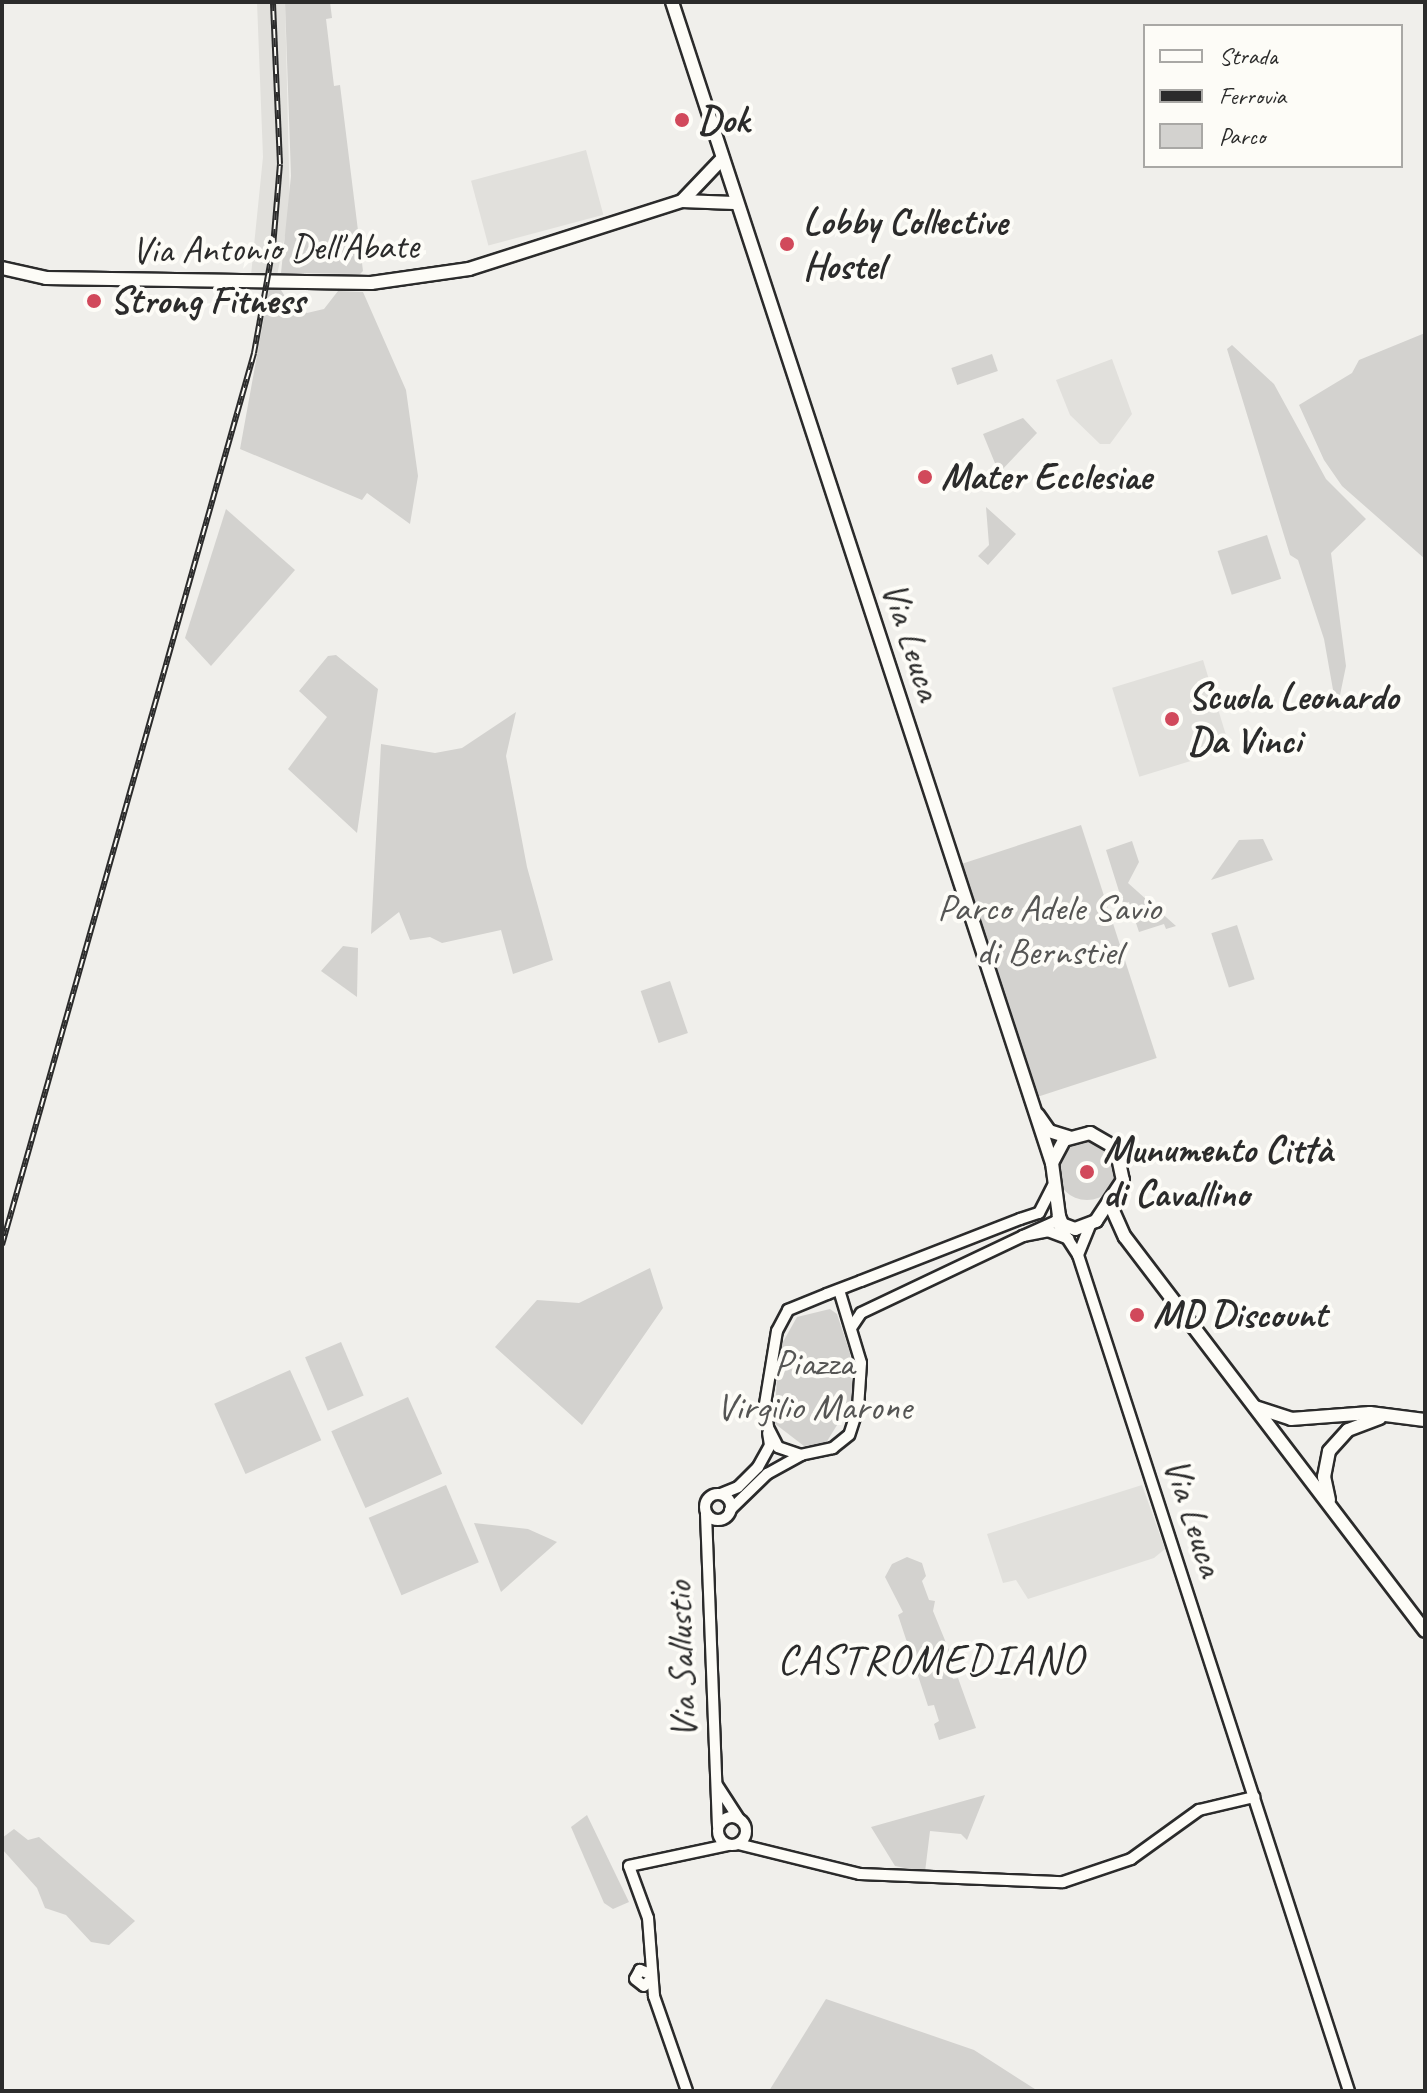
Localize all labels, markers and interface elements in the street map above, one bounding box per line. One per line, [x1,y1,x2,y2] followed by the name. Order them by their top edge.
[1143,24,1403,168] legend
[1219,41,1277,71] text: Strada
[1219,81,1286,111] text: Ferrovia
[698,97,749,143] place label: Dok
[673,111,691,129] marker: Dok
[1219,121,1265,151] text: Parco
[803,199,1007,288] place label: Lobby Collective Hostel
[131,223,419,273] street label: Via Antonio Dell'Abate
[778,235,796,253] marker: Lobby Collective Hostel
[110,278,305,324] place label: Strong Fitness
[85,292,103,310] marker: Strong Fitness
[941,454,1150,500] place label: Mater Ecclesiae
[916,468,934,486] marker: Mater Ecclesiae
[871,576,953,706] street label: Via Leuca
[1188,674,1398,764] place label: Scuola Leonardo Da Vinci
[1163,710,1181,728] marker: Scuola Leonardo Da Vinci
[937,885,1161,974] park label: Parco Adele Savio di Bernstiel
[1103,1127,1332,1216] place label: Munumento Città di Cavallino
[1078,1163,1096,1181] marker: Munumento Città di Cavallino
[1153,1292,1327,1338] place label: MD Discount
[1128,1306,1146,1324] marker: MD Discount
[716,1340,912,1430] park label: Piazza Virgilio Marone
[1153,1452,1235,1582] street label: Via Leuca
[655,1580,707,1740] street label: Via Sallustio
[778,1635,1084,1685] district label: CASTROMEDIANO

